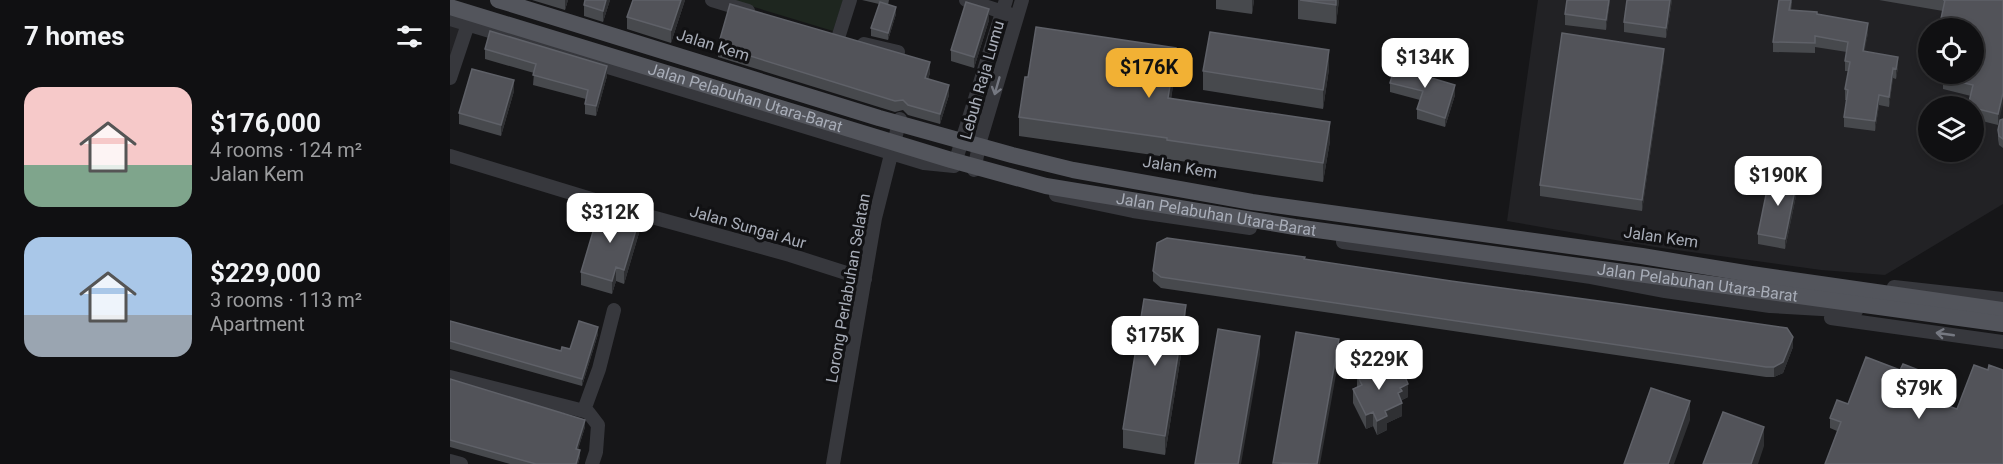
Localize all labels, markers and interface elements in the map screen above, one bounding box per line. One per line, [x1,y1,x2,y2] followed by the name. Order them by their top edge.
[956,18,1008,142] street label: Lebuh Raja Lumu
[1918,18,1984,162] map controls
[1918,18,1984,84] button: locate
[393,20,426,53] icon: filters
[24,21,125,51] text: 7 homes
[674,25,752,65] street label: Jalan Kem
[1383,38,1467,89] pin: $134K
[1396,45,1454,69] text: $134K
[1107,48,1191,99] pin: $176K
[1120,55,1178,79] text: $176K
[646,59,845,136] street label: Jalan Pelabuhan Utara-Barat
[991,76,1002,95] one-way arrow
[1918,96,1984,162] button: layers
[210,108,321,138] text: $176,000
[72,111,144,183] icon: home
[210,138,362,162] text: 4 rooms · 124 m²
[1141,152,1219,182] street label: Jalan Kem
[1736,156,1820,207] pin: $190K
[210,162,304,186] text: Jalan Kem
[1749,163,1807,187] text: $190K
[1115,188,1318,239] street label: Jalan Pelabuhan Utara-Barat
[822,192,874,384] street label: Lorong Perlabuhan Selatan
[568,193,652,244] pin: $312K
[581,200,639,224] text: $312K
[688,201,809,253] street label: Jalan Sungai Aur
[1622,222,1700,252] street label: Jalan Kem
[210,258,321,288] text: $229,000
[1596,259,1799,305] street label: Jalan Pelabuhan Utara-Barat
[72,261,144,333] icon: home
[210,288,362,312] text: 3 rooms · 113 m²
[210,312,305,336] text: Apartment
[1113,316,1197,367] pin: $175K
[1126,323,1184,347] text: $175K
[1936,328,1955,339] one-way arrow
[1337,340,1421,391] pin: $229K
[1350,347,1408,371] text: $229K
[1883,369,1955,420] pin: $79K
[1895,376,1943,400] text: $79K

